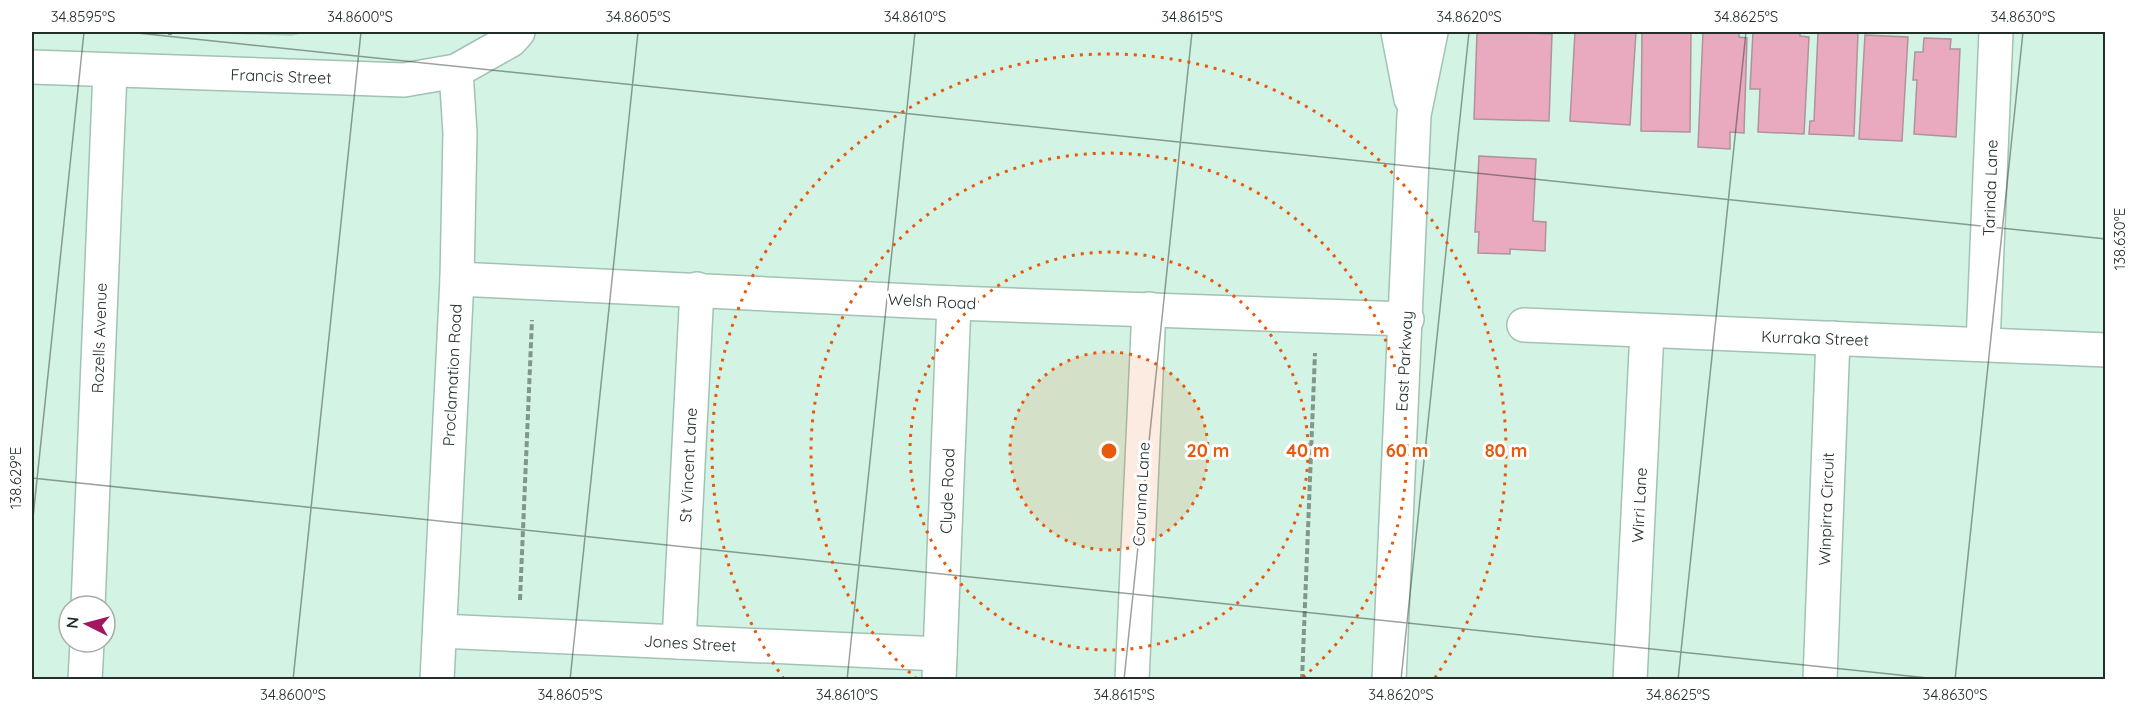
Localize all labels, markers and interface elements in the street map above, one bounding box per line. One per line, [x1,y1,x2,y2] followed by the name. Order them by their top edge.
[51,7,115,26] text: 34.8595°S
[327,7,393,26] text: 34.8600°S
[605,7,671,26] text: 34.8605°S
[884,7,946,26] text: 34.8610°S
[1161,7,1223,26] text: 34.8615°S
[1436,7,1502,26] text: 34.8620°S
[1714,7,1778,26] text: 34.8625°S
[1991,7,2055,26] text: 34.8630°S
[230,64,332,88] street label: Francis Street
[1978,139,2002,237] street label: Tarinda Lane
[2110,208,2129,270] text: 138.630°E
[87,282,111,394] street label: Rozells Avenue
[887,289,977,313] street label: Welsh Road
[438,303,466,447] street label: Proclamation Road
[1391,310,1417,412] street label: East Parkway
[1761,326,1869,350] street label: Kurraka Street
[675,407,701,523] street label: St Vincent Lane
[1187,439,1229,462] text: 20 m
[1286,439,1330,462] text: 40 m
[1386,439,1428,462] text: 60 m
[1485,439,1527,462] text: 80 m
[1099,441,1119,461] centre of rings
[1128,441,1154,547] street label: Corunna Lane
[6,447,25,509] text: 138.629°E
[936,448,958,534] street label: Clyde Road
[1814,452,1838,566] street label: Winpirra Circuit
[1627,467,1651,543] street label: Wirri Lane
[57,594,117,654] north arrow
[62,616,83,629] text: N
[643,631,737,655] street label: Jones Street
[260,685,326,704] text: 34.8600°S
[537,685,603,704] text: 34.8605°S
[816,685,878,704] text: 34.8610°S
[1093,685,1155,704] text: 34.8615°S
[1368,685,1434,704] text: 34.8620°S
[1646,685,1710,704] text: 34.8625°S
[1923,685,1987,704] text: 34.8630°S

